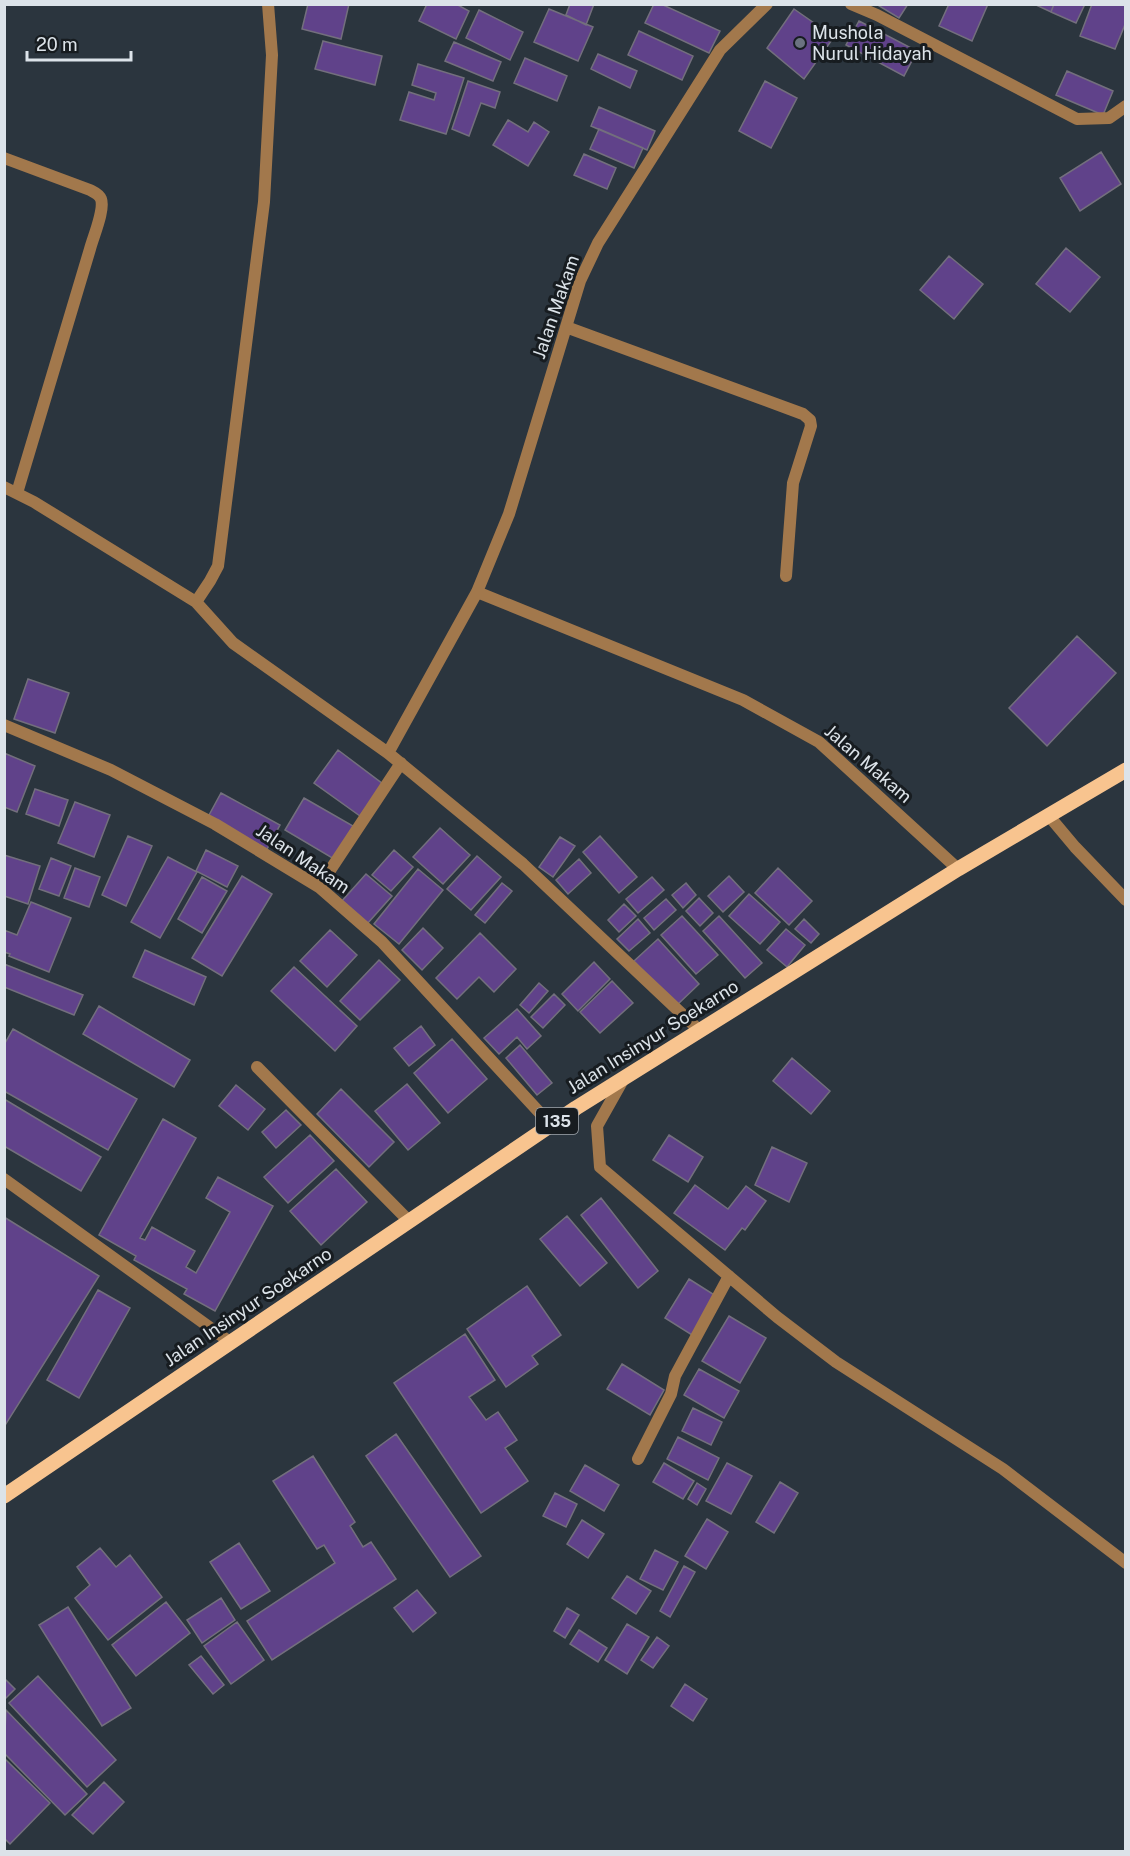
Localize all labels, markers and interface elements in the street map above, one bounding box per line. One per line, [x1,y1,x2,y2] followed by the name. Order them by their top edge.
[812,22,932,64] place label: Mushola Nurul Hidayah
[27,24,130,62] scale bar
[36,34,78,55] text: 20 m
[793,36,807,50] marker: Mushola Nurul Hidayah
[528,252,583,361] street label: Jalan Makam
[821,720,916,807] street label: Jalan Makam
[253,820,354,898] street label: Jalan Makam
[563,975,742,1098] street label: Jalan Insinyur Soekarno
[536,1108,578,1134] road number: 135
[160,1243,336,1371] street label: Jalan Insinyur Soekarno

